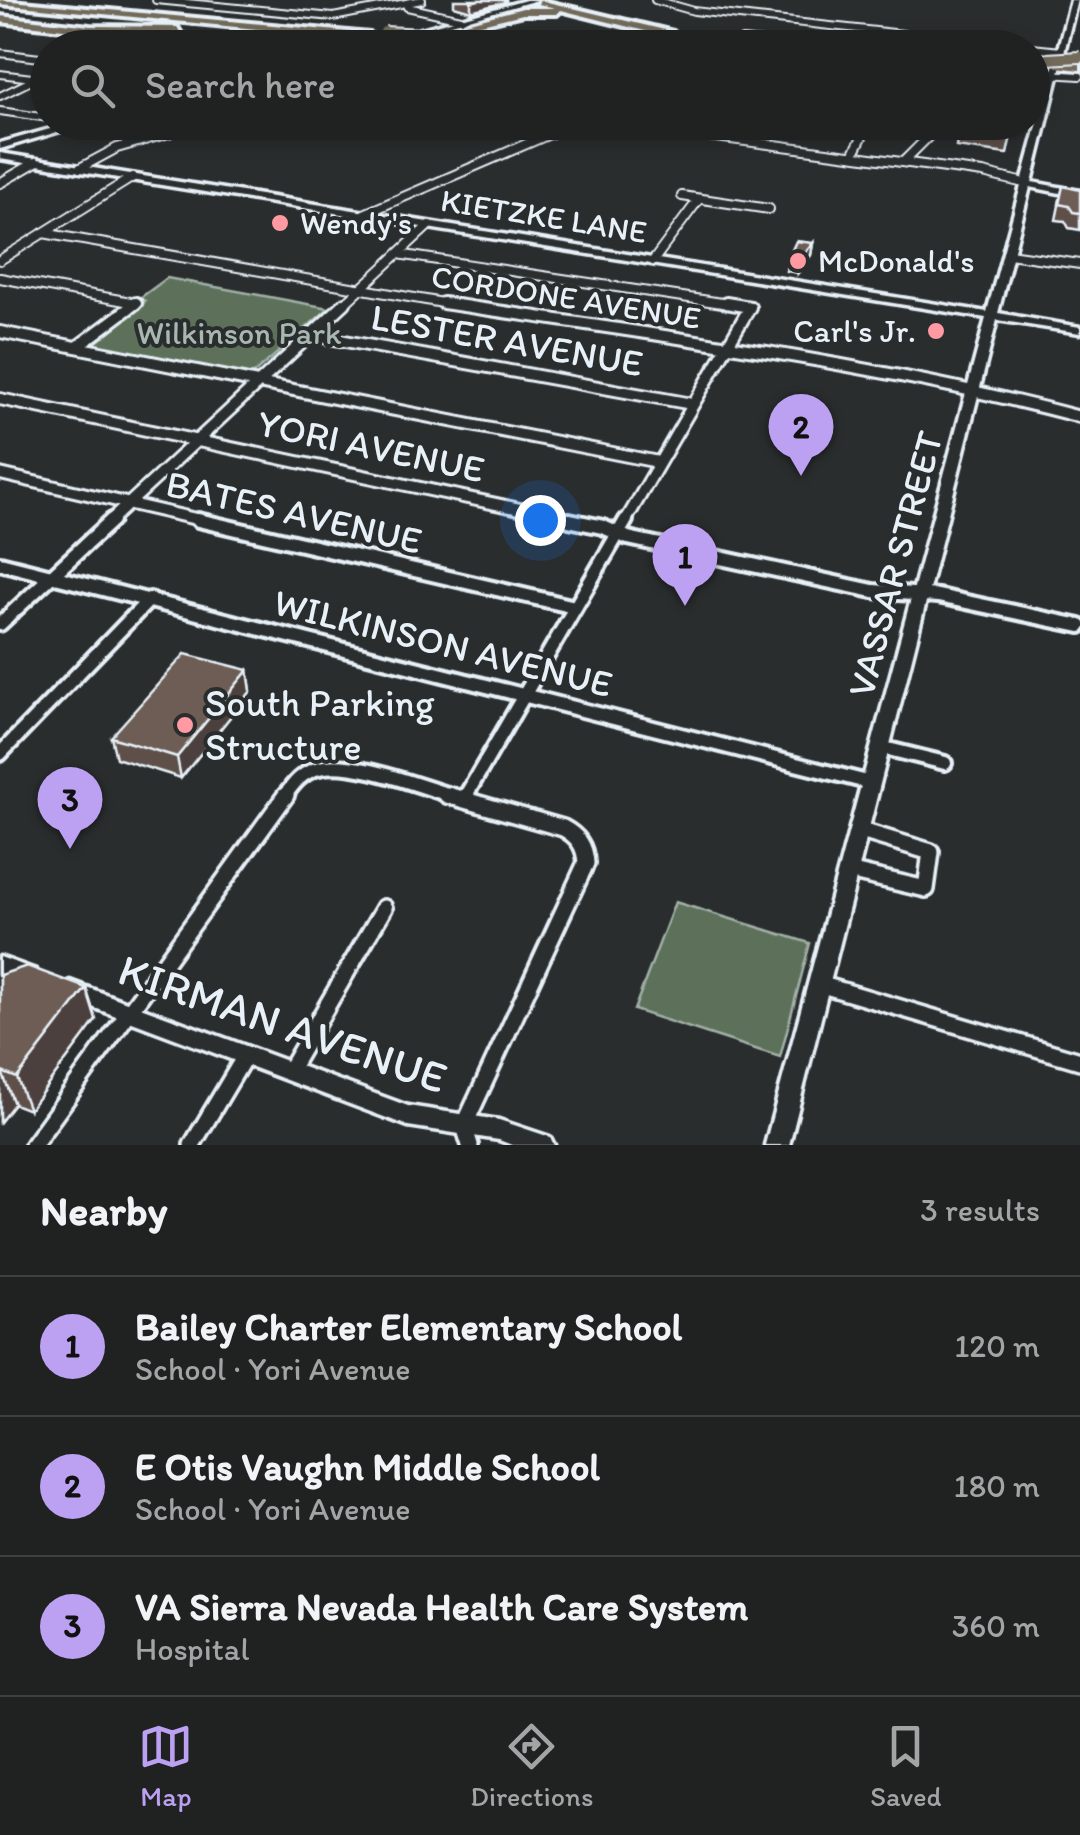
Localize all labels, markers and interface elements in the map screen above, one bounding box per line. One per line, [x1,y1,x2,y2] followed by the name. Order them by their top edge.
[30,30,1050,140] search box
[65,58,120,113] icon: search
[145,62,336,108] text: Search here
[438,181,650,251] street label: KIETZKE LANE
[300,204,412,242] place label: Wendy's
[269,212,291,234] marker: Wendy's
[818,242,975,280] place label: McDonald's
[787,250,809,272] marker: McDonald's
[429,257,703,337] street label: CORDONE AVENUE
[367,293,647,387] street label: LESTER AVENUE
[793,312,916,350] place label: Carl's Jr.
[136,314,342,352] park label: Wilkinson Park
[925,320,947,342] marker: Carl's Jr.
[768,394,834,476] pin: 2
[253,400,489,492] street label: YORI AVENUE
[837,426,953,702] street label: VASSAR STREET
[162,460,426,564] street label: BATES AVENUE
[515,495,566,546] your location
[652,524,718,606] pin: 1
[269,579,617,707] street label: WILKINSON AVENUE
[205,680,435,770] place label: South Parking Structure
[174,714,196,736] marker: South Parking Structure
[38,766,102,849] pin: 3
[112,942,454,1104] street label: KIRMAN AVENUE
[40,1185,167,1236] text: Nearby
[920,1191,1040,1229] text: 3 results
[135,1304,682,1350] text: Bailey Charter Elementary School
[65,1327,80,1365] text: 1
[954,1327,1040,1365] text: 120 m
[135,1350,410,1388] text: School · Yori Avenue
[135,1444,600,1490] text: E Otis Vaughn Middle School
[64,1467,81,1505] text: 2
[954,1467,1040,1505] text: 180 m
[135,1490,410,1528] text: School · Yori Avenue
[135,1584,748,1630] text: VA Sierra Nevada Health Care System
[64,1607,81,1645] text: 3
[952,1607,1040,1645] text: 360 m
[135,1630,249,1668] text: Hospital
[138,1719,193,1813] tab: Map
[470,1719,593,1813] tab: Directions
[870,1719,942,1813] tab: Saved

